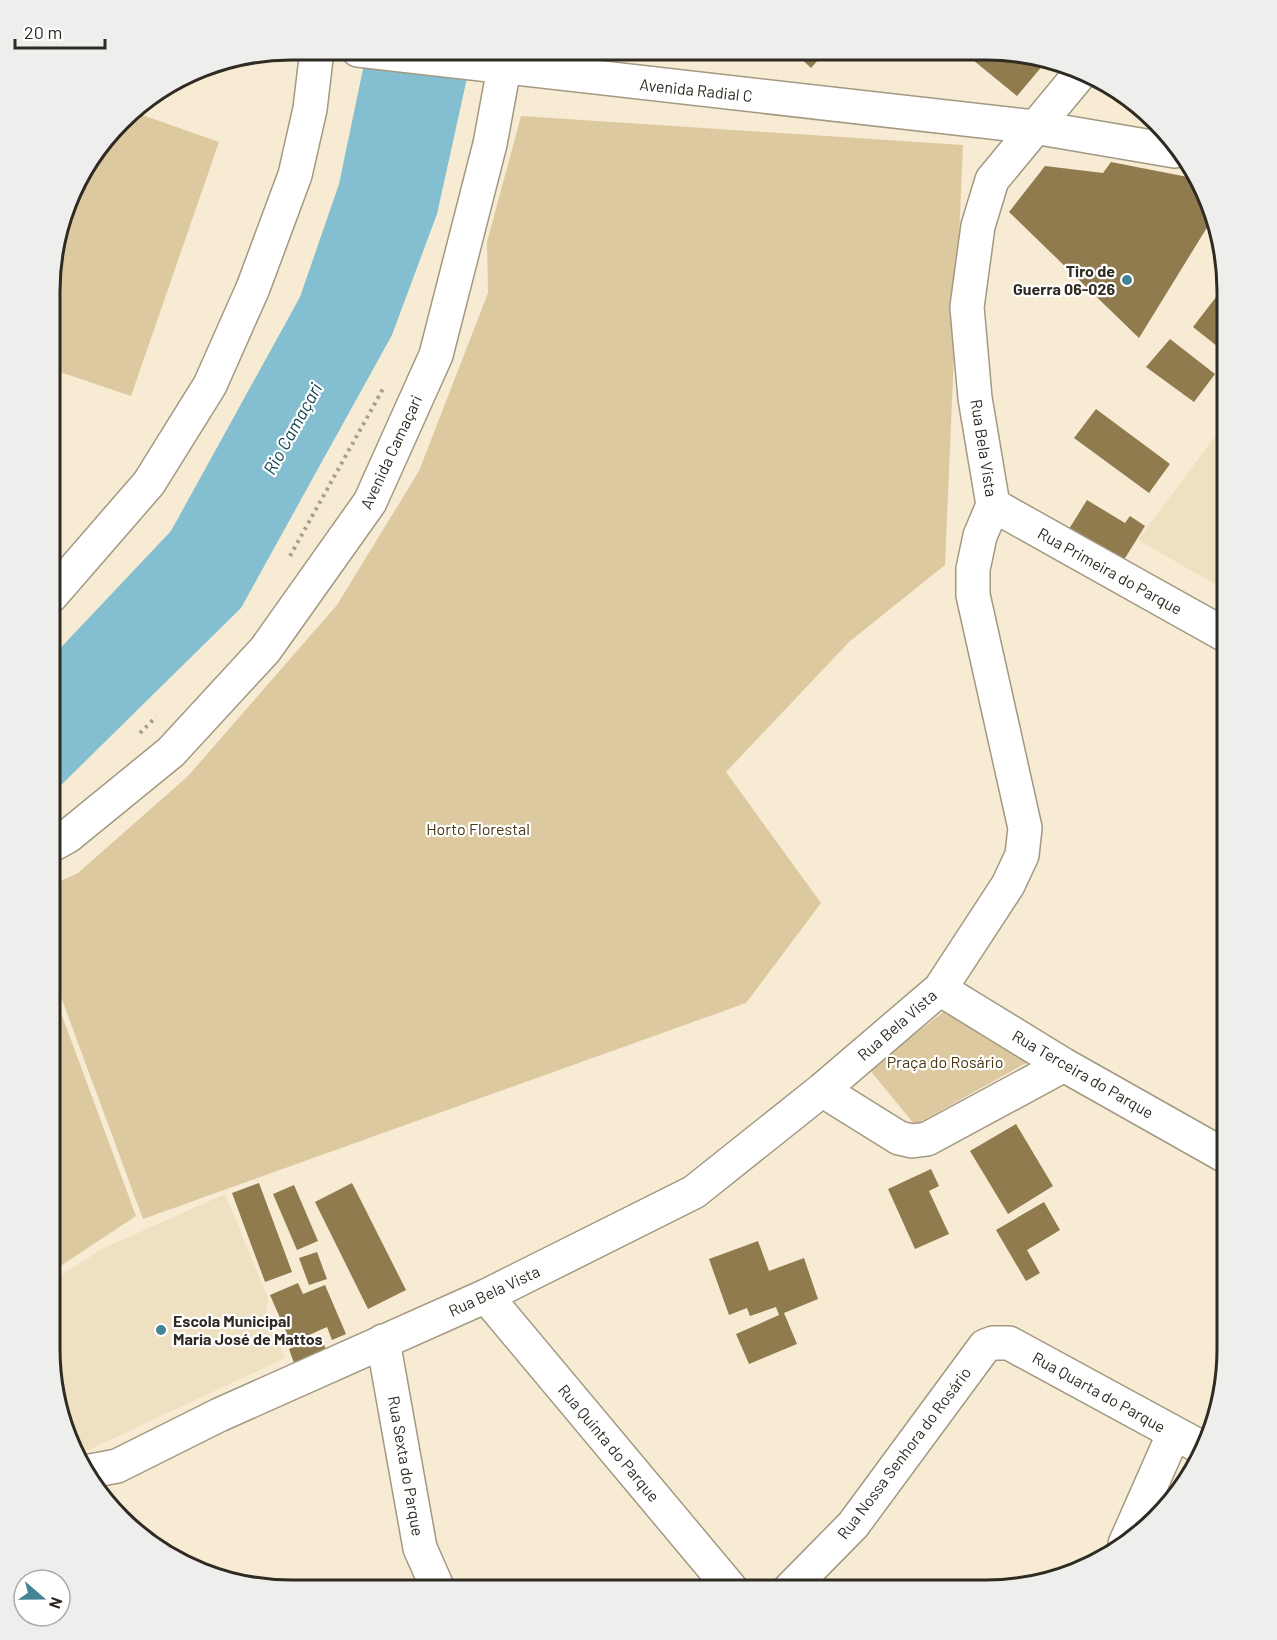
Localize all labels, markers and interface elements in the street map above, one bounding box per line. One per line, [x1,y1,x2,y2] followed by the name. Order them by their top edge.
[15,12,105,50] scale bar
[24,21,62,43] text: 20 m
[639,74,753,105] street label: Avenida Radial C
[1013,261,1115,298] place label: Tiro de Guerra 06-026
[1120,273,1134,287] marker: Tiro de Guerra 06-026
[258,378,327,478] water label: Rio Camaçari
[356,392,425,512] street label: Avenida Camaçari
[967,398,1002,498] street label: Rua Bela Vista
[1035,523,1186,618] street label: Rua Primeira do Parque
[426,819,530,838] park label: Horto Florestal
[853,985,940,1064] street label: Rua Bela Vista
[1009,1025,1157,1122] street label: Rua Terceira do Parque
[887,1052,1003,1071] park label: Praça do Rosário
[445,1261,542,1320] street label: Rua Bela Vista
[173,1311,323,1348] place label: Escola Municipal Maria José de Mattos
[154,1323,168,1337] marker: Escola Municipal Maria José de Mattos
[1030,1347,1169,1436] street label: Rua Quarta do Parque
[833,1363,974,1542] street label: Rua Nossa Senhora do Rosário
[555,1380,664,1505] street label: Rua Quinta do Parque
[385,1394,428,1538] street label: Rua Sexta do Parque
[12,1568,72,1628] north arrow
[46,1595,67,1612] text: N

